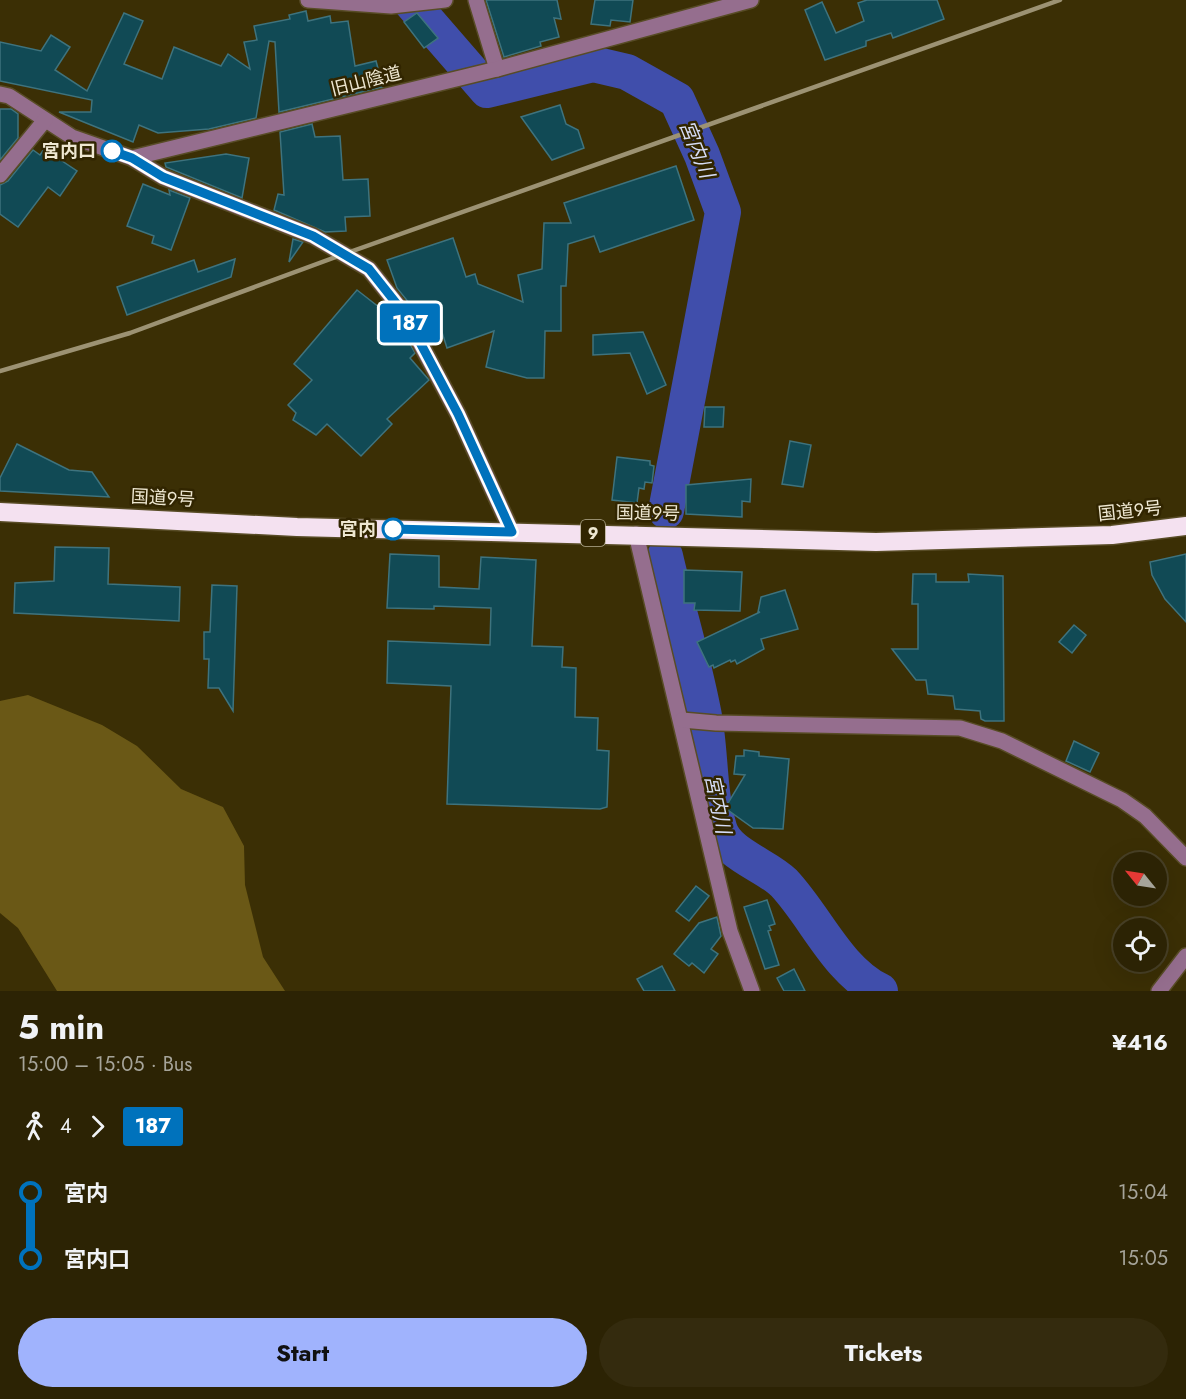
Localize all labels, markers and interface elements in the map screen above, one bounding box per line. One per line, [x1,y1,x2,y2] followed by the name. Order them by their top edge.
[328,60,404,102] street label: 旧山陰道
[672,116,722,184] water label: 宮内川
[42,138,96,164] place label: 宮内口
[101,140,123,162] marker: 宮内口
[376,304,444,342] line badge: 187
[392,308,428,338] text: 187
[130,483,196,513] street label: 国道9号
[1097,495,1163,527] street label: 国道9号
[616,499,680,527] street label: 国道9号
[340,516,376,542] place label: 宮内
[382,518,404,540] marker: 宮内
[581,520,605,546] road number: 9
[697,772,738,838] water label: 宮内川
[1113,852,1167,906] north arrow
[1113,852,1167,972] map controls
[1113,918,1167,972] button: locate
[18,1004,104,1051] text: 5 min
[1112,1026,1168,1058] text: ¥416
[18,1050,192,1079] text: 15:00 – 15:05 · Bus
[18,1110,51,1143] icon: walk
[81,1110,114,1143] icon: forward
[135,1111,171,1141] text: 187
[60,1112,72,1141] text: 4
[64,1177,108,1209] text: 宮内
[1118,1178,1168,1207] text: 15:04
[64,1243,130,1275] text: 宮内口
[1118,1244,1168,1273] text: 15:05
[18,1318,587,1387] button: Start
[599,1318,1168,1387] button: Tickets

